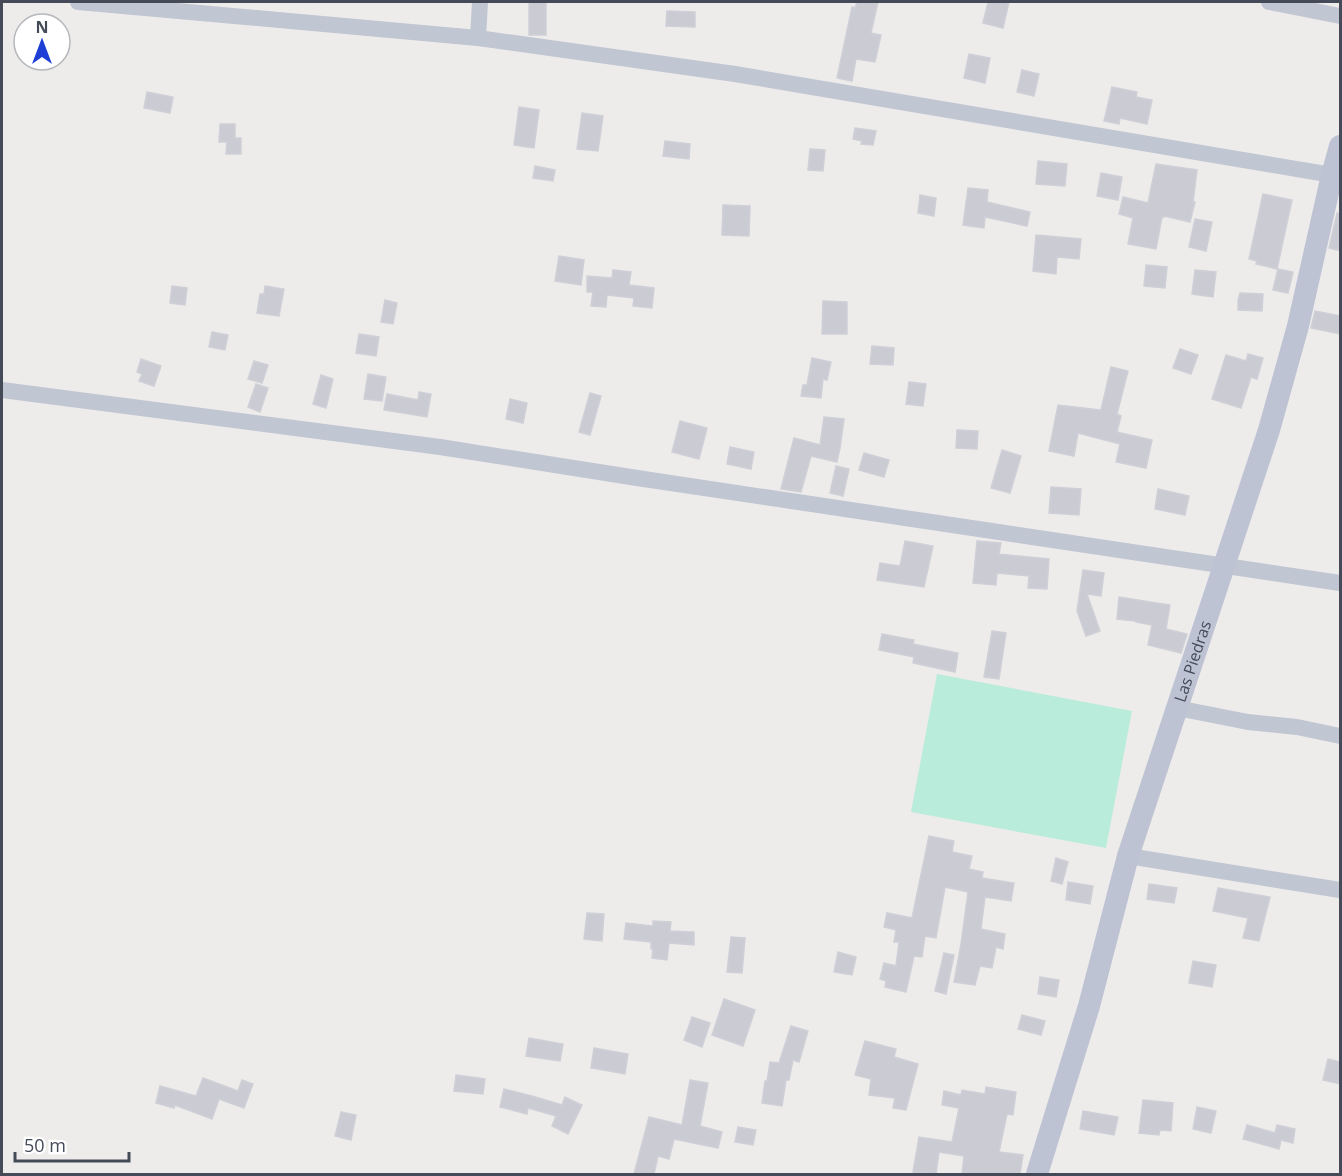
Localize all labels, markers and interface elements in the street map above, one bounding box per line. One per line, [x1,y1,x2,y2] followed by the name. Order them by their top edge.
[12,12,72,72] north arrow
[35,16,49,38] text: N
[1169,618,1216,705] street label: Las Piedras
[15,1125,129,1163] scale bar
[24,1133,66,1157] text: 50 m

